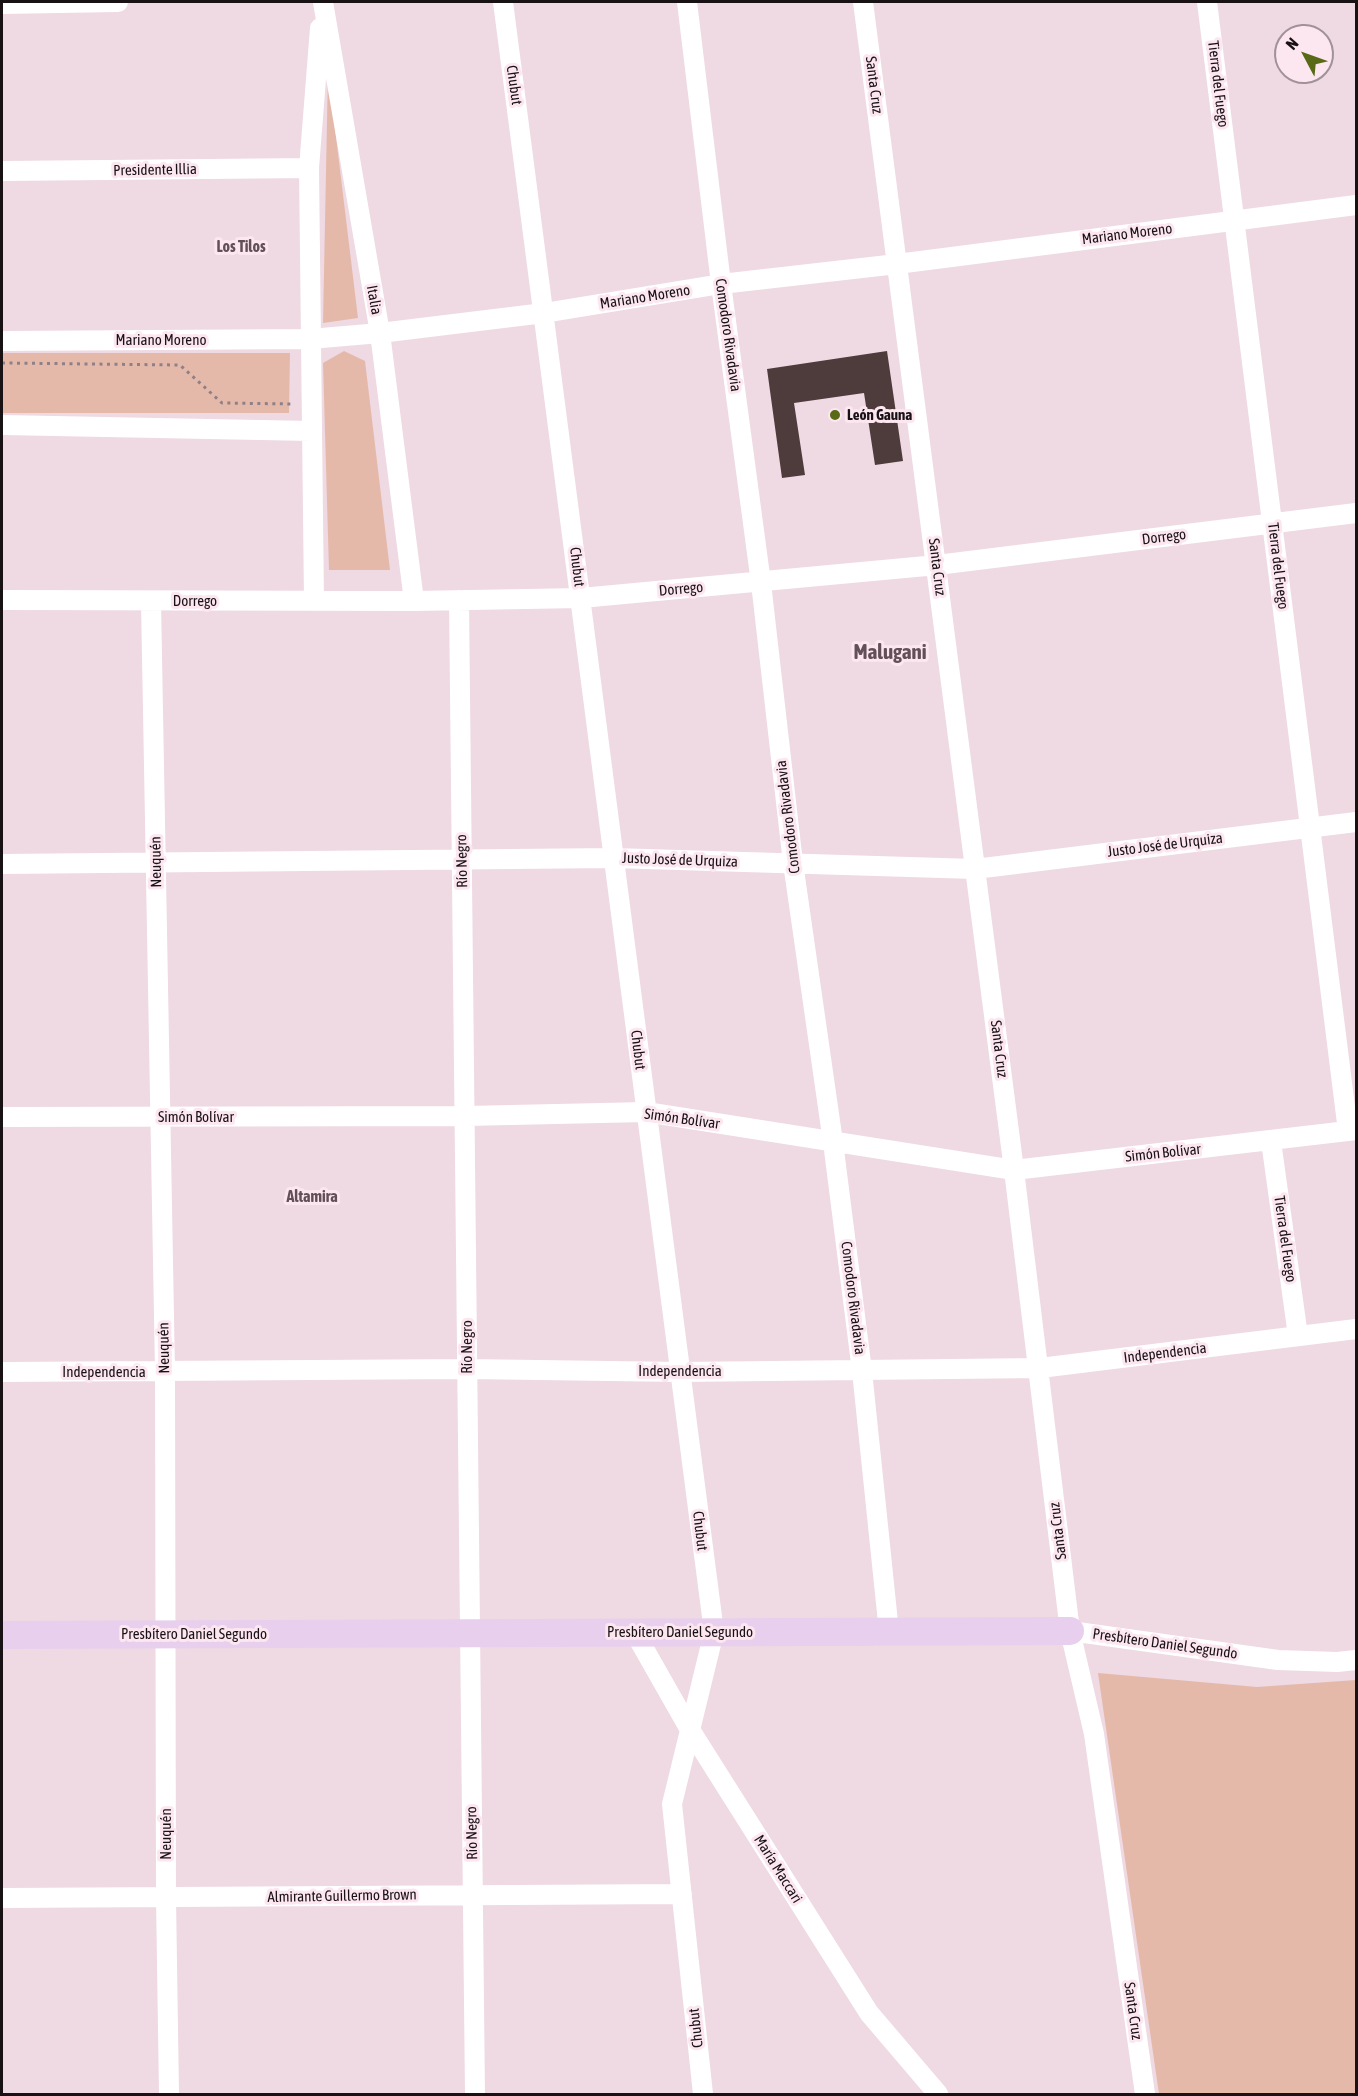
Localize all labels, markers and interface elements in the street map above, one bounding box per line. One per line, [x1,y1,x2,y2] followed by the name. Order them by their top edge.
[1274,24,1334,84] north arrow
[1282,34,1302,53] text: N
[1204,40,1232,128] street label: Tierra del Fuego
[862,55,886,115] street label: Santa Cruz
[502,64,526,106] street label: Chubut
[113,160,197,180] street label: Presidente Illia
[1081,220,1173,248] street label: Mariano Moreno
[216,237,266,257] district label: Los Tilos
[711,277,745,393] street label: Comodoro Rivadavia
[599,281,691,313] street label: Mariano Moreno
[363,284,385,316] street label: Italia
[116,331,206,349] street label: Mariano Moreno
[847,406,912,424] place label: León Gauna
[828,408,842,422] marker: León Gauna
[1264,522,1292,610] street label: Tierra del Fuego
[1141,525,1187,549] street label: Dorrego
[925,537,949,597] street label: Santa Cruz
[566,546,588,588] street label: Chubut
[658,578,704,600] street label: Dorrego
[173,592,217,610] street label: Dorrego
[854,639,926,665] district label: Malugani
[772,759,804,875] street label: Comodoro Rivadavia
[1106,829,1224,861] street label: Justo José de Urquiza
[453,834,471,888] street label: Río Negro
[147,836,165,888] street label: Neuquén
[622,849,738,871] street label: Justo José de Urquiza
[987,1019,1011,1079] street label: Santa Cruz
[627,1029,649,1071] street label: Chubut
[643,1105,721,1133] street label: Simón Bolívar
[158,1108,234,1126] street label: Simón Bolívar
[1124,1140,1202,1166] street label: Simón Bolívar
[286,1187,338,1207] district label: Altamira
[1270,1195,1300,1283] street label: Tierra del Fuego
[837,1240,869,1356] street label: Comodoro Rivadavia
[458,1320,476,1374] street label: Río Negro
[155,1322,173,1374] street label: Neuquén
[1123,1339,1207,1367] street label: Independencia
[638,1362,722,1380] street label: Independencia
[62,1363,146,1381] street label: Independencia
[1046,1501,1070,1561] street label: Santa Cruz
[689,1510,711,1552] street label: Chubut
[607,1623,753,1641] street label: Presbítero Daniel Segundo
[121,1625,267,1643] street label: Presbítero Daniel Segundo
[1091,1625,1239,1663] street label: Presbítero Daniel Segundo
[463,1806,481,1860] street label: Río Negro
[157,1808,175,1860] street label: Neuquén
[750,1832,806,1906] street label: María Maccari
[267,1886,417,1906] street label: Almirante Guillermo Brown
[1120,1981,1146,2041] street label: Santa Cruz
[685,2007,707,2049] street label: Chubut

